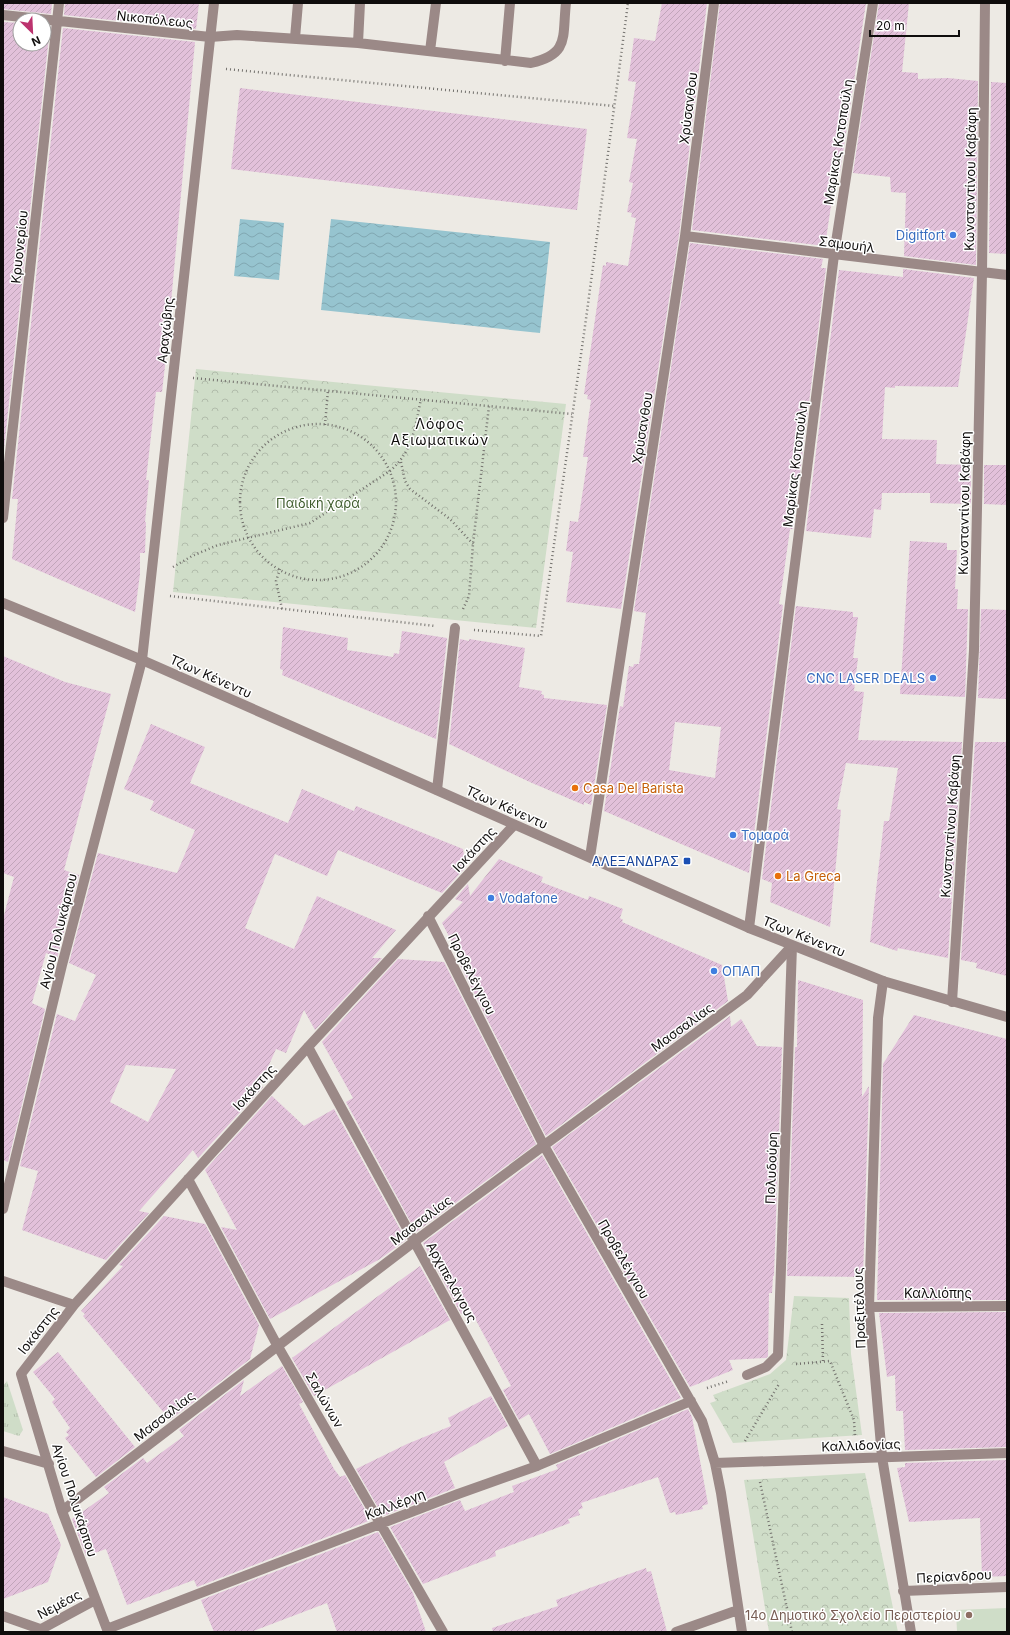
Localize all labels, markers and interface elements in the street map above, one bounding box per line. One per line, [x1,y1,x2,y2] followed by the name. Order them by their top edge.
[116,7,194,31] street label: Νικοπόλεως
[12,12,52,52] north arrow
[870,12,959,38] scale bar
[876,18,905,33] text: 20 m
[29,33,43,49] text: N
[676,71,700,145] street label: Χρύσανθου
[820,78,856,206] street label: Μαρίκας Κοτοπούλη
[961,107,979,251] street label: Κωνσταντίνου Καβάφη
[7,210,31,284] street label: Κρυονερίου
[896,227,945,243] place label: Digitfort
[948,230,958,240] marker: Digitfort
[818,233,877,255] street label: Σαμουήλ
[154,296,176,364] street label: Αραχώβης
[628,391,656,465] street label: Χρύσανθου
[779,400,811,528] street label: Μαρίκας Κοτοπούλη
[391,415,489,448] district label: Λόφος Αξιωματικών
[955,431,973,575] street label: Κωνσταντίνου Καβάφη
[276,495,360,511] park label: Παιδική χαρά
[168,651,254,701] street label: Τζων Κένεντυ
[806,670,925,686] place label: CNC LASER DEALS
[928,673,938,683] marker: CNC LASER DEALS
[937,754,963,898] street label: Κωνσταντίνου Καβάφη
[583,780,684,796] place label: Casa Del Barista
[464,782,550,832] street label: Τζων Κένεντυ
[570,783,580,793] marker: Casa Del Barista
[449,823,499,875] street label: Ιοκάστης
[741,827,789,843] place label: Τομαρά
[728,830,738,840] marker: Τομαρά
[592,853,679,869] place label: ΑΛΕΞΑΝΔΡΑΣ
[682,856,692,866] marker: ΑΛΕΞΑΝΔΡΑΣ
[786,868,841,884] place label: La Greca
[773,871,783,881] marker: La Greca
[36,872,80,990] street label: Αγίου Πολυκάρπου
[499,890,558,906] place label: Vodafone
[486,893,496,903] marker: Vodafone
[760,912,848,960] street label: Τζων Κένεντυ
[445,931,499,1017] street label: Προβελέγγιου
[722,963,760,979] place label: ΟΠΑΠ
[709,966,719,976] marker: ΟΠΑΠ
[648,999,716,1055] street label: Μασσαλίας
[229,1061,279,1113] street label: Ιοκάστης
[762,1132,780,1204] street label: Πολυδούρη
[387,1192,455,1248] street label: Μασσαλίας
[595,1217,653,1301] street label: Προβελέγγιου
[423,1239,481,1325] street label: Αρχιπελάγους
[850,1267,868,1349] street label: Πραξιτέλους
[904,1285,972,1301] street label: Καλλιόπης
[14,1303,62,1357] street label: Ιοκάστης
[303,1369,348,1431] street label: Σαλώνων
[130,1387,198,1445] street label: Μασσαλίας
[821,1436,901,1454] street label: Καλλιδονίας
[49,1441,101,1559] street label: Αγίου Πολυκάρπου
[363,1485,427,1523] street label: Καλλέργη
[916,1566,992,1586] street label: Περίανδρου
[34,1586,84,1622] street label: Νεμέας
[745,1607,961,1623] place label: 14ο Δημοτικό Σχολείο Περιστερίου
[964,1610,974,1620] marker: 14ο Δημοτικό Σχολείο Περιστερίου

